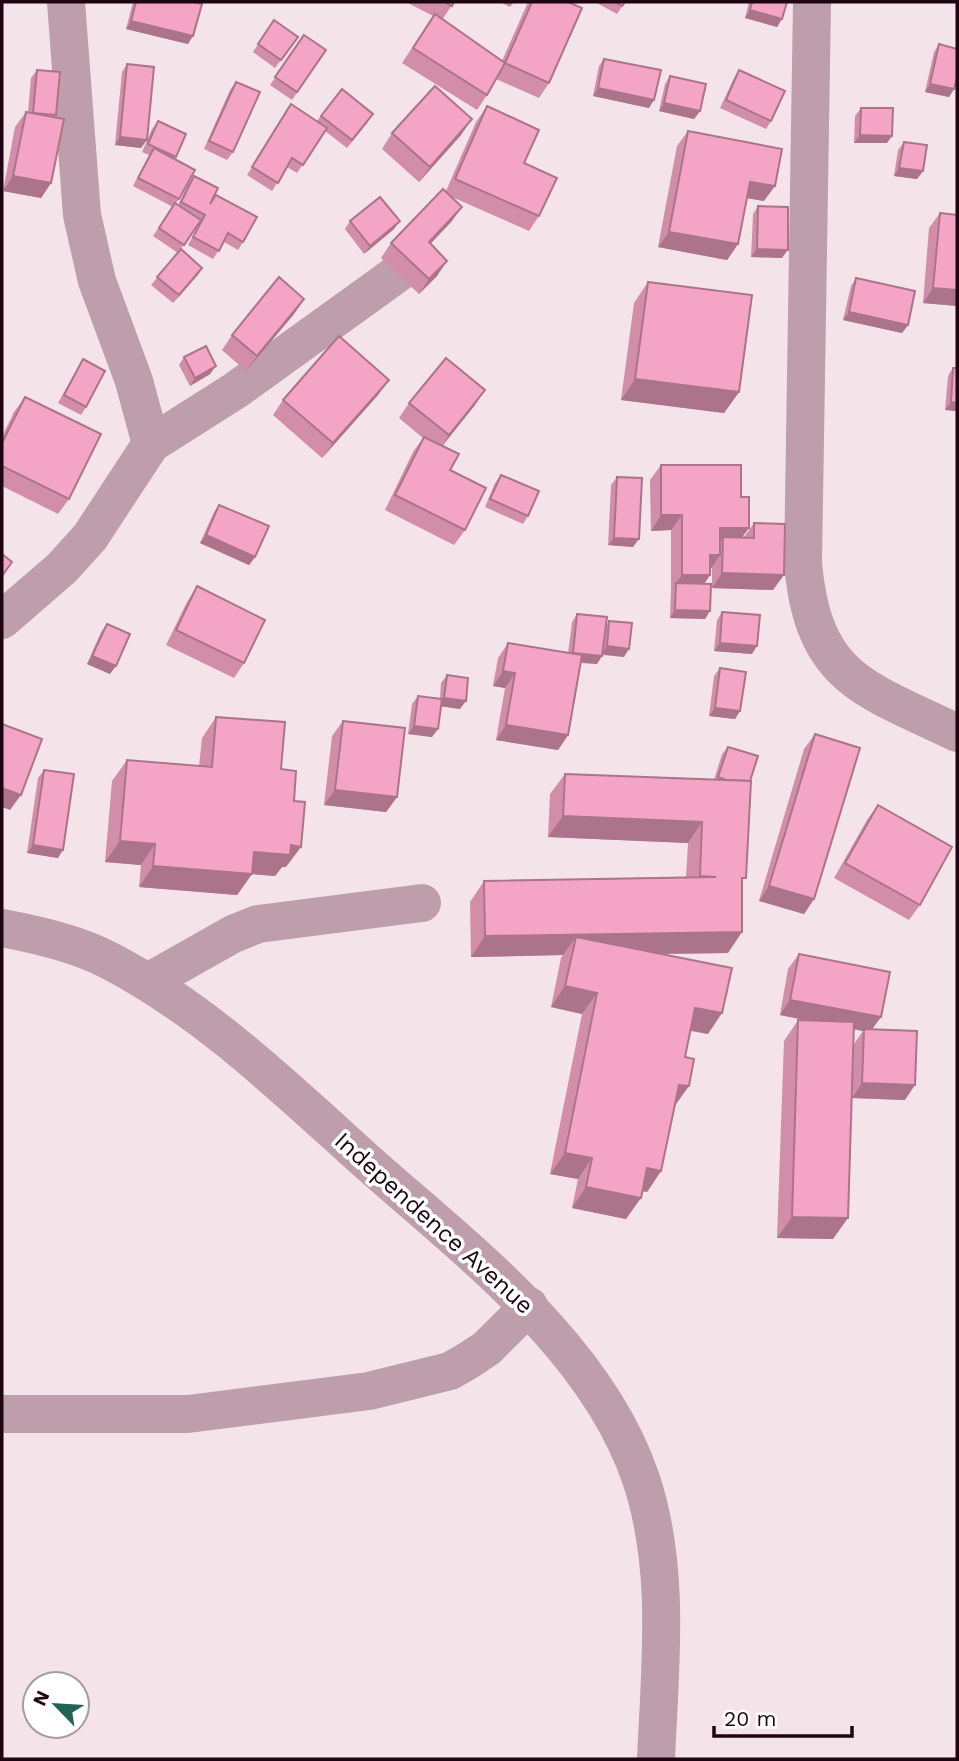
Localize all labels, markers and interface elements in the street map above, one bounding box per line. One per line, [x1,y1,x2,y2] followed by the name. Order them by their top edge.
[329,1126,539,1320] street label: Independence Avenue
[21,1670,91,1740] north arrow
[28,1687,54,1709] text: N
[714,1694,852,1738] scale bar
[724,1706,776,1731] text: 20 m

